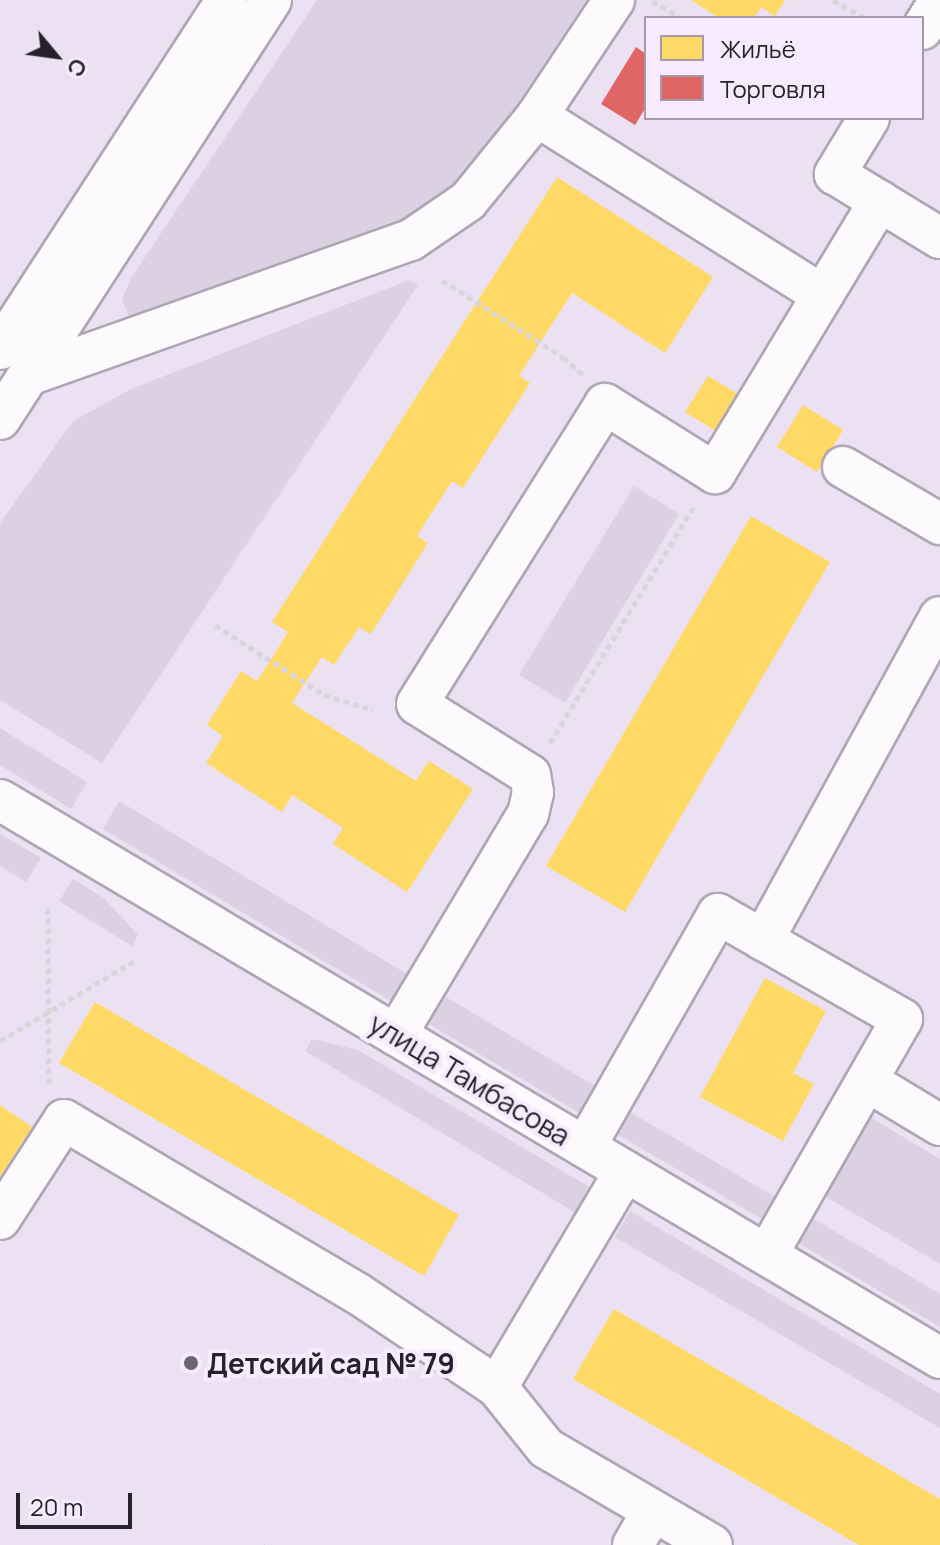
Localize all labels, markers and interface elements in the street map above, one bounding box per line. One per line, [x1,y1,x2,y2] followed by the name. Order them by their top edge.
[16,16,96,96] north arrow
[644,16,924,120] legend
[720,32,796,65] text: Жильё
[60,53,94,82] text: С
[720,72,826,105] text: Торговля
[363,1006,577,1152] street label: улица Тамбасова
[207,1346,455,1380] place label: Детский сад № 79
[182,1354,200,1372] marker: Детский сад № 79
[20,1477,136,1527] scale bar
[30,1490,83,1523] text: 20 m

